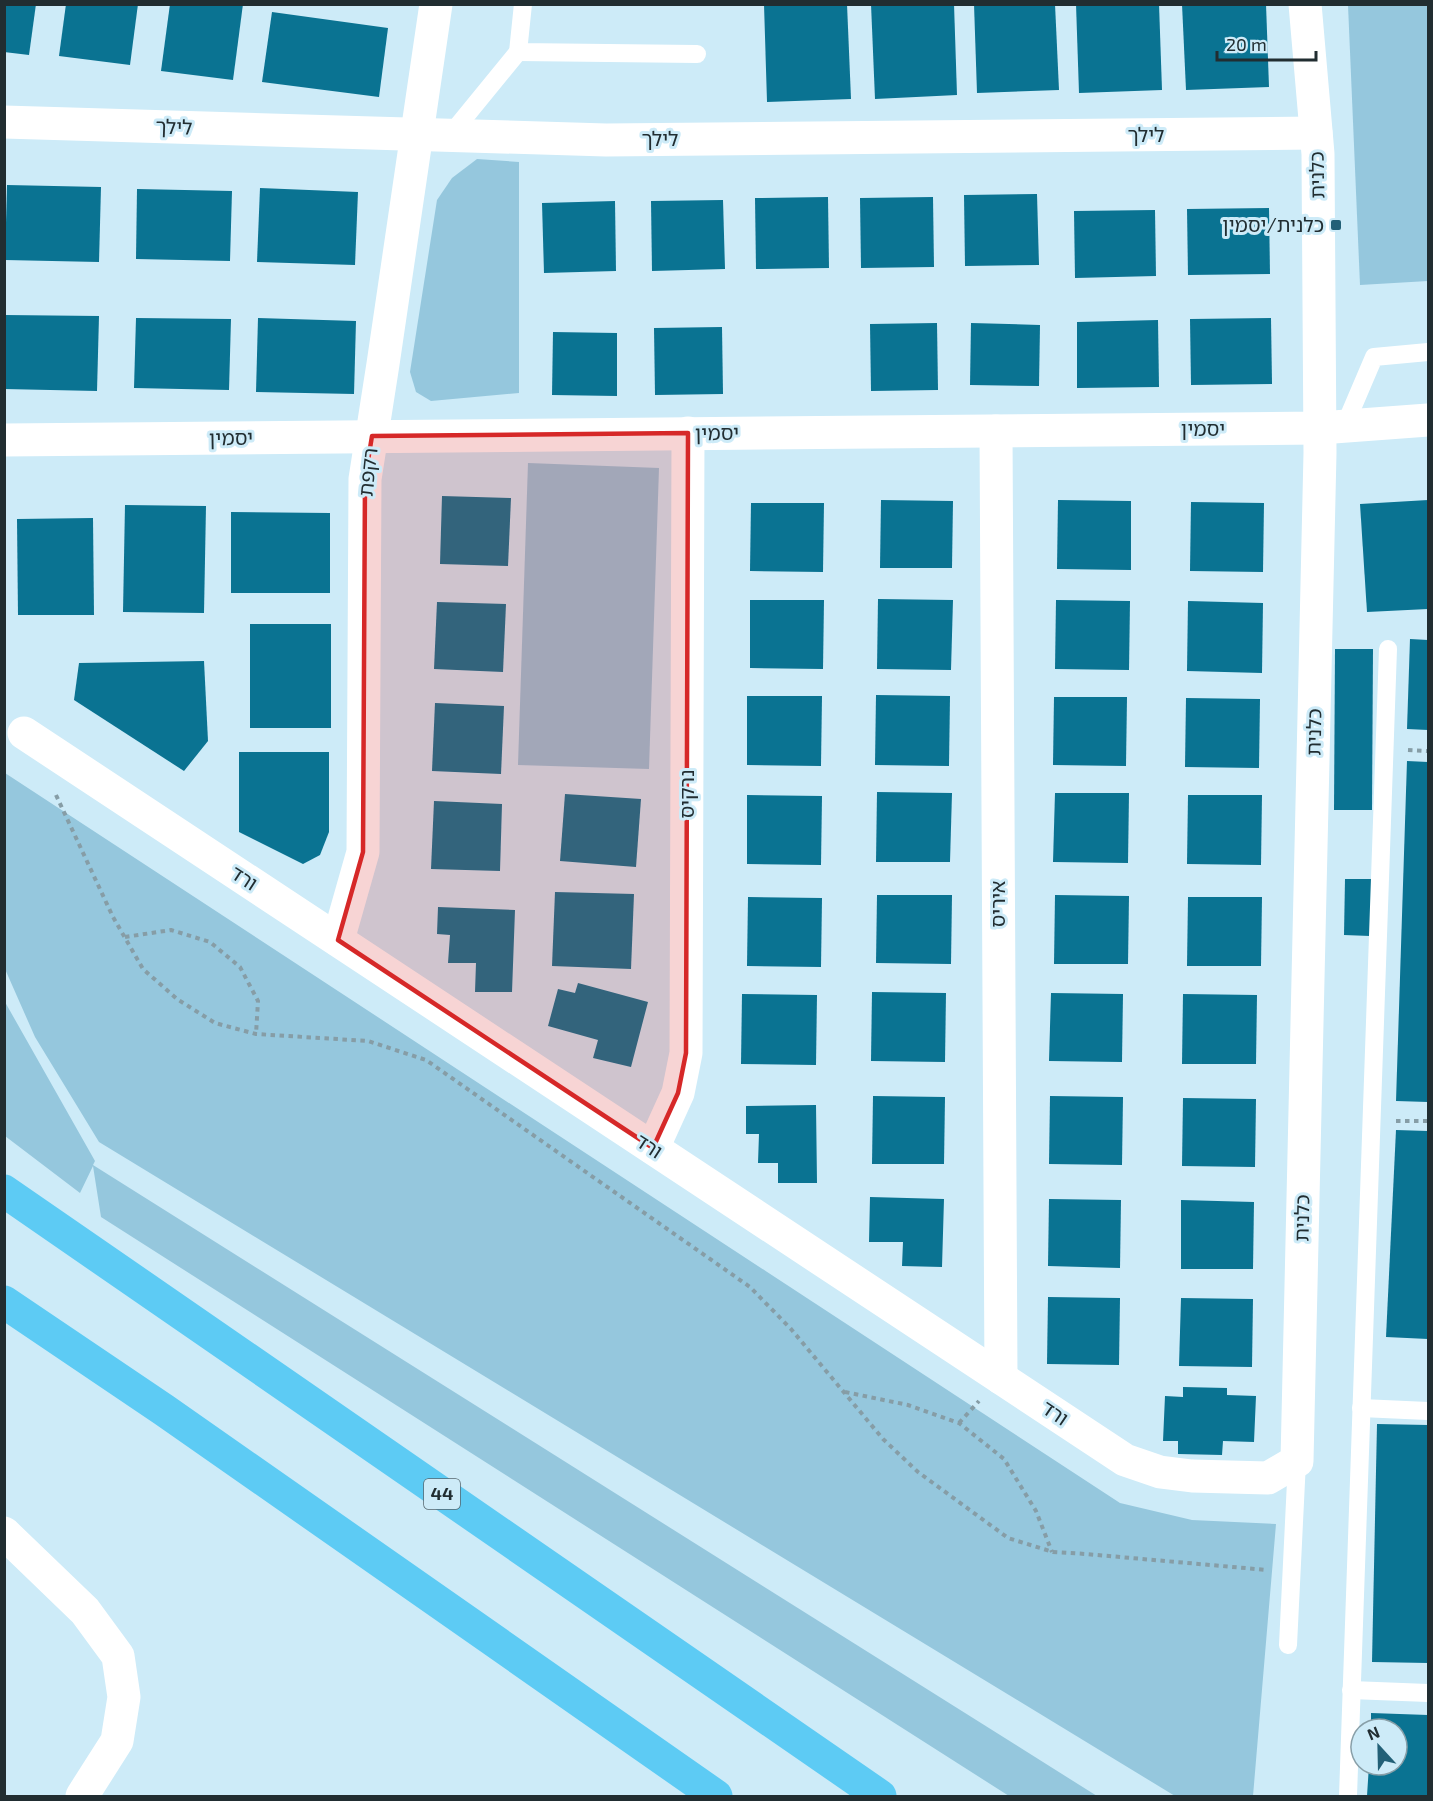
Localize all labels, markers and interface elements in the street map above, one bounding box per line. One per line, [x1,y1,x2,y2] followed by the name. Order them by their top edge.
[1217,24,1316,62] scale bar
[1226,33,1267,55] text: 20 m
[155,113,193,139] street label: לילך
[1127,122,1165,146] street label: לילך
[641,126,679,150] street label: לילך
[1304,151,1328,199] street label: כלנית
[1222,212,1324,236] place label: כלנית/יסמין
[1329,218,1343,232] marker: כלנית/יסמין
[1181,416,1225,440] street label: יסמין
[695,420,739,444] street label: יסמין
[209,425,253,449] street label: יסמין
[353,446,381,497] street label: רקפת
[1301,708,1325,756] street label: כלנית
[674,769,698,819] street label: נרקיס
[227,860,262,895] street label: ורד
[985,881,1009,927] street label: איריס
[632,1128,667,1163] street label: ורד
[1289,1194,1313,1242] street label: כלנית
[1038,1395,1074,1430] street label: ורד
[424,1479,460,1509] road number: 44
[1349,1717,1409,1777] north arrow
[1364,1722,1382,1744] text: N

